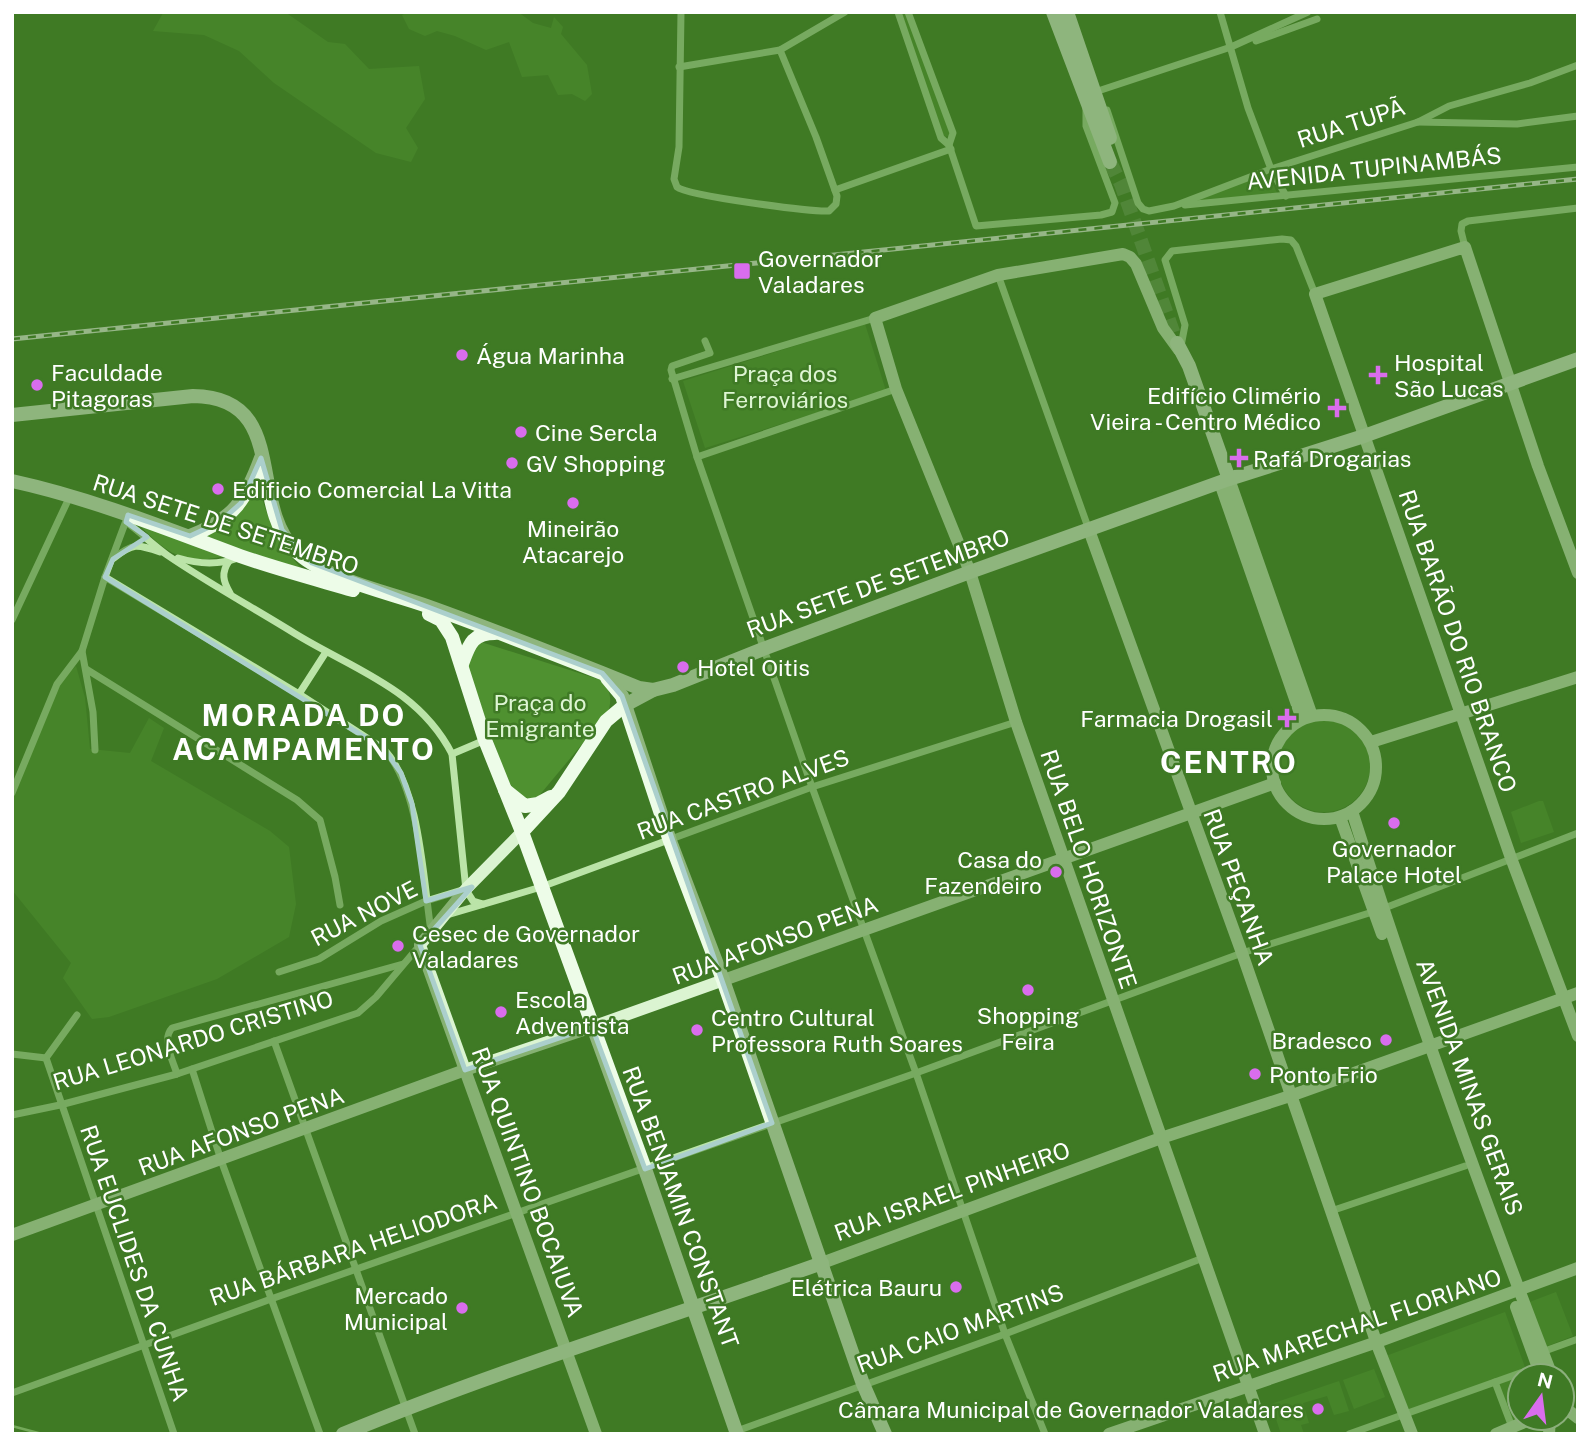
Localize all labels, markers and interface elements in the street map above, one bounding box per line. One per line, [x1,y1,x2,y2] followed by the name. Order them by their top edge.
[1294,93,1408,153] street label: RUA TUPÃ
[1245,141,1503,195] street label: AVENIDA TUPINAMBÁS
[758,245,883,298] place label: Governador Valadares
[732,261,752,281] marker: Governador Valadares
[476,342,625,369] place label: Água Marinha
[454,347,470,363] marker: Água Marinha
[1394,349,1504,402] place label: Hospital São Lucas
[51,359,163,412] place label: Faculdade Pitagoras
[722,360,848,413] park label: Praça dos Ferroviários
[1368,365,1388,385] marker: Hospital São Lucas
[29,377,45,393] marker: Faculdade Pitagoras
[1090,382,1321,435] place label: Edifício Climério Vieira - Centro Médico
[1327,398,1347,418] marker: Edifício Climério Vieira - Centro Médico
[535,419,658,446] place label: Cine Sercla
[513,424,529,440] marker: Cine Sercla
[1253,445,1411,472] place label: Rafá Drogarias
[526,450,666,477] place label: GV Shopping
[1231,450,1247,466] marker: Rafá Drogarias
[504,455,520,471] marker: GV Shopping
[90,468,362,580] street label: RUA SETE DE SETEMBRO
[232,476,512,503] place label: Edificio Comercial La Vitta
[210,481,226,497] marker: Edificio Comercial La Vitta
[1393,486,1523,796] street label: RUA BARÃO DO RIO BRANCO
[565,495,581,511] marker: Mineirão Atacarejo
[522,515,624,568] place label: Mineirão Atacarejo
[743,523,1013,643] street label: RUA SETE DE SETEMBRO
[697,654,810,681] place label: Hotel Oitis
[675,659,691,675] marker: Hotel Oitis
[485,689,595,742] park label: Praça do Emigrante
[172,697,436,767] district label: MORADA DO ACAMPAMENTO
[1080,705,1273,732] place label: Farmacia Drogasil
[1279,710,1295,726] marker: Farmacia Drogasil
[633,743,853,845] street label: RUA CASTRO ALVES
[1160,744,1298,780] district label: CENTRO
[1035,746,1143,992] street label: RUA BELO HORIZONTE
[1198,805,1280,969] street label: RUA PEÇANHA
[1386,815,1402,831] marker: Governador Palace Hotel
[1326,835,1462,888] place label: Governador Palace Hotel
[924,846,1042,899] place label: Casa do Fazendeiro
[1048,864,1064,880] marker: Casa do Fazendeiro
[306,875,422,951] street label: RUA NOVE
[668,890,882,990] street label: RUA AFONSO PENA
[412,920,640,973] place label: Cesec de Governador Valadares
[390,938,406,954] marker: Cesec de Governador Valadares
[1411,955,1529,1219] street label: AVENIDA MINAS GERAIS
[1020,982,1036,998] marker: Shopping Feira
[50,984,336,1096] street label: RUA LEONARDO CRISTINO
[515,986,630,1039] place label: Escola Adventista
[977,1002,1079,1055] place label: Shopping Feira
[493,1004,509,1020] marker: Escola Adventista
[711,1004,963,1057] place label: Centro Cultural Professora Ruth Soares
[689,1022,705,1038] marker: Centro Cultural Professora Ruth Soares
[1272,1027,1372,1054] place label: Bradesco
[1378,1032,1394,1048] marker: Bradesco
[467,1044,589,1320] street label: RUA QUINTINO BOCAIUVA
[1269,1061,1378,1088] place label: Ponto Frio
[617,1062,745,1352] street label: RUA BENJAMIN CONSTANT
[1247,1066,1263,1082] marker: Ponto Frio
[134,1081,348,1181] street label: RUA AFONSO PENA
[75,1121,195,1405] street label: RUA EUCLIDES DA CUNHA
[831,1136,1073,1246] street label: RUA ISRAEL PINHEIRO
[206,1187,500,1311] street label: RUA BÁRBARA HELIODORA
[1209,1263,1505,1387] street label: RUA MARECHAL FLORIANO
[791,1274,942,1301] place label: Elétrica Bauru
[853,1278,1067,1378] street label: RUA CAIO MARTINS
[948,1279,964,1295] marker: Elétrica Bauru
[344,1282,448,1335] place label: Mercado Municipal
[454,1300,470,1316] marker: Mercado Municipal
[1506,1362,1576,1432] north arrow
[1535,1368,1555,1393] text: N
[838,1396,1304,1423] place label: Câmara Municipal de Governador Valadares
[1310,1401,1326,1417] marker: Câmara Municipal de Governador Valadares

